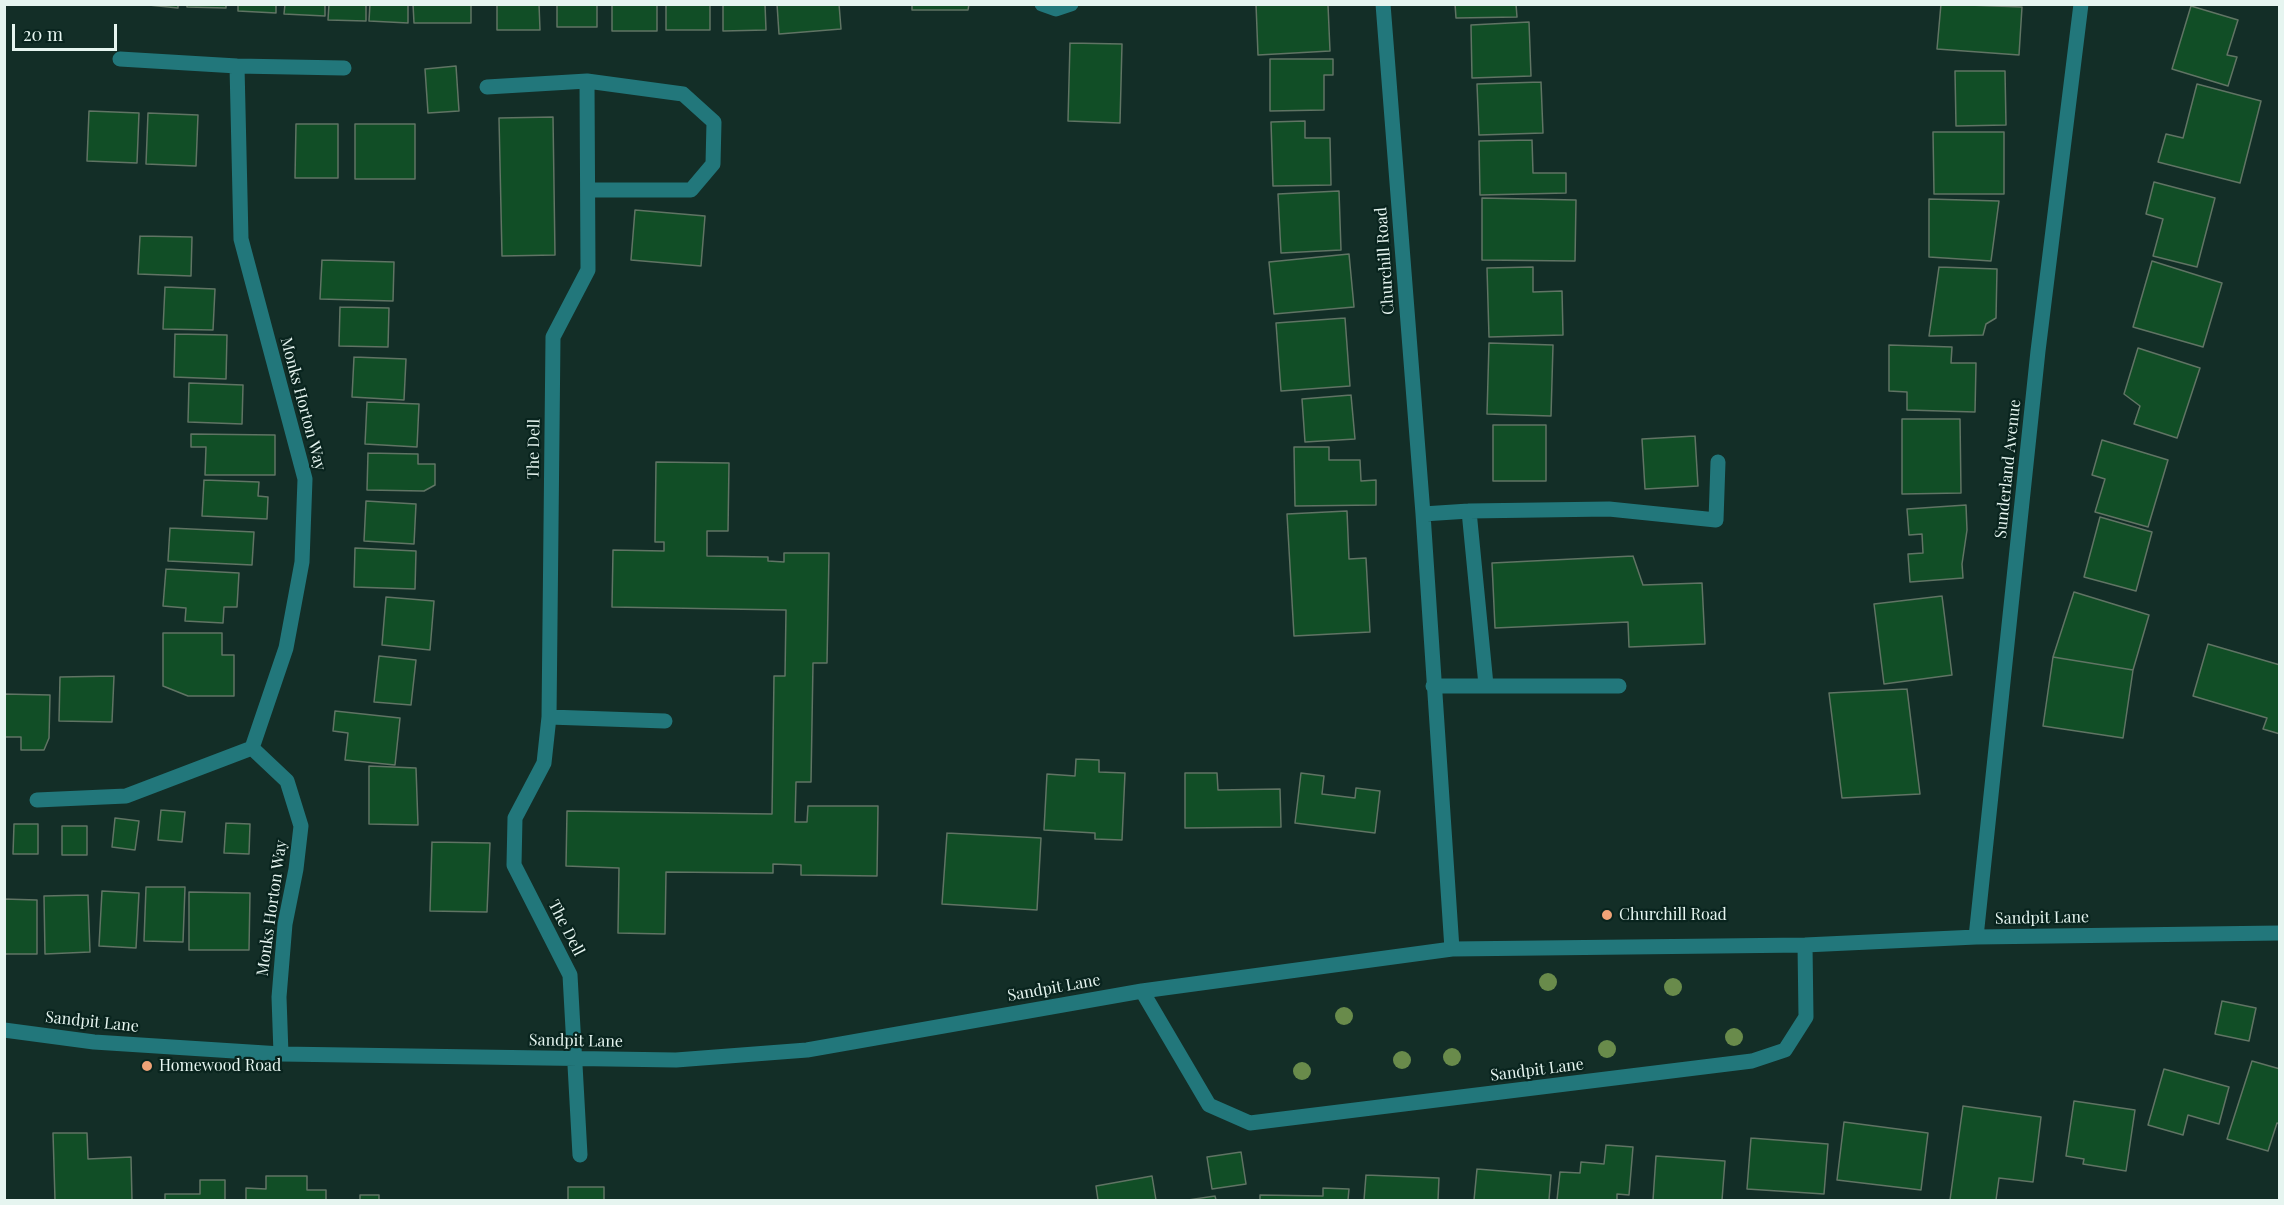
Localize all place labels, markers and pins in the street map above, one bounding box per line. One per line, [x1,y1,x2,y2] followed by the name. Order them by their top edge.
[1619,905,1727,925] place label: Churchill Road
[1600,908,1614,922] marker: Churchill Road
[159,1056,281,1076] place label: Homewood Road
[140,1059,154,1073] marker: Homewood Road

